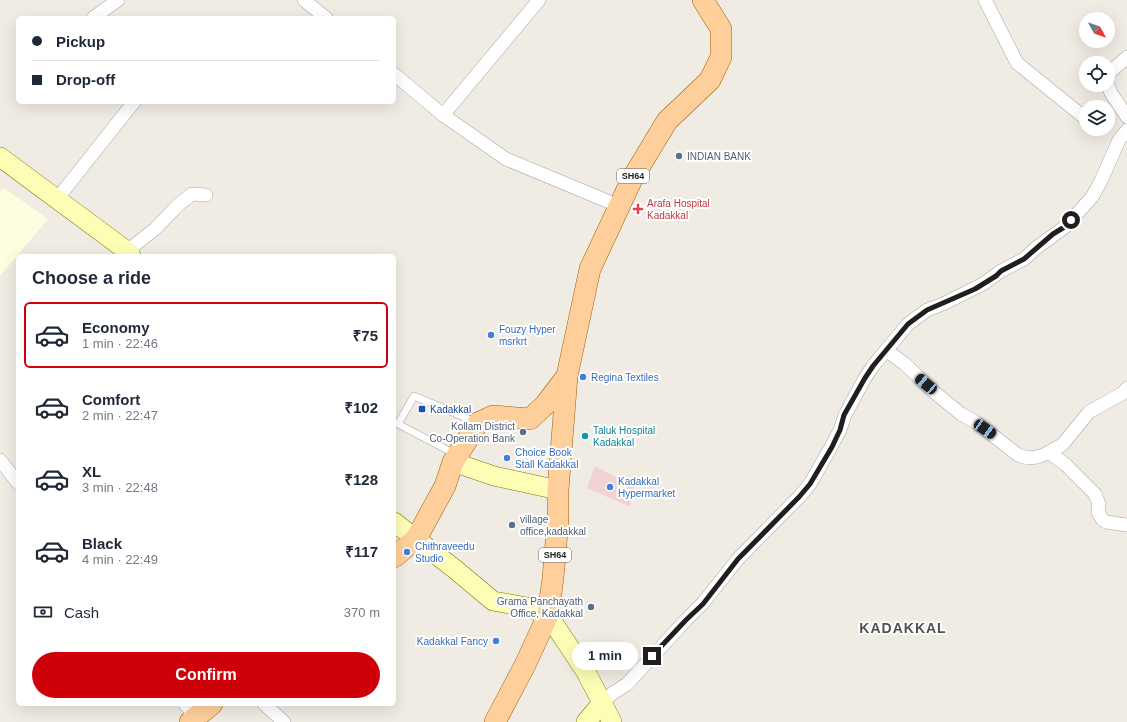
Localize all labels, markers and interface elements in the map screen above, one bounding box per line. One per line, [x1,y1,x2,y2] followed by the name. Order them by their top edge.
[1079,12,1115,48] north arrow
[1079,12,1115,136] map controls
[56,33,105,50] text: Pickup
[1079,56,1115,92] button: locate
[56,71,115,88] text: Drop-off
[1079,100,1115,136] button: layers
[674,151,684,161] marker: INDIAN BANK
[687,151,751,162] place label: INDIAN BANK
[617,169,649,183] road number: SH64
[647,198,710,221] place label: Arafa Hospital Kadakkal
[632,203,644,215] marker: Arafa Hospital Kadakkal
[1062,211,1080,229] route start
[32,268,151,288] text: Choose a ride
[34,317,70,353] icon: car
[82,319,150,336] text: Economy
[499,324,556,347] place label: Fouzy Hyper msrkrt
[353,327,378,344] text: ₹75
[486,330,496,340] marker: Fouzy Hyper msrkrt
[82,336,158,351] text: 1 min · 22:46
[578,372,588,382] marker: Regina Textiles
[591,372,659,383] place label: Regina Textiles
[913,372,939,396] car
[34,389,70,425] icon: car
[82,391,140,408] text: Comfort
[344,399,378,416] text: ₹102
[417,404,427,414] marker: Kadakkal
[430,404,471,415] place label: Kadakkal
[82,408,158,423] text: 2 min · 22:47
[972,417,998,441] car
[429,421,516,444] place label: Kollam District Co-Operation Bank
[593,425,655,448] place label: Taluk Hospital Kadakkal
[518,427,528,437] marker: Kollam District Co-Operation Bank
[580,431,590,441] marker: Taluk Hospital Kadakkal
[515,447,578,470] place label: Choice Book Stall Kadakkal
[502,453,512,463] marker: Choice Book Stall Kadakkal
[34,461,70,497] icon: car
[82,463,101,480] text: XL
[344,471,378,488] text: ₹128
[618,476,675,499] place label: Kadakkal Hypermarket
[82,480,158,495] text: 3 min · 22:48
[605,482,615,492] marker: Kadakkal Hypermarket
[520,514,586,537] place label: village office,kadakkal
[507,520,517,530] marker: village office,kadakkal
[34,533,70,569] icon: car
[82,535,122,552] text: Black
[415,541,474,564] place label: Chithraveedu Studio
[345,543,378,560] text: ₹117
[402,547,412,557] marker: Chithraveedu Studio
[539,548,571,562] road number: SH64
[82,552,158,567] text: 4 min · 22:49
[497,596,583,619] place label: Grama Panchayath Office, Kadakkal
[32,601,54,623] icon: cash
[586,602,596,612] marker: Grama Panchayath Office, Kadakkal
[64,604,99,621] text: Cash
[344,605,380,620] text: 370 m
[859,620,947,636] district label: KADAKKAL
[417,636,488,647] place label: Kadakkal Fancy
[491,636,501,646] marker: Kadakkal Fancy
[572,642,638,670] callout: 1 min
[643,647,661,665] route end
[588,648,622,663] text: 1 min
[32,652,380,698] button: Confirm

